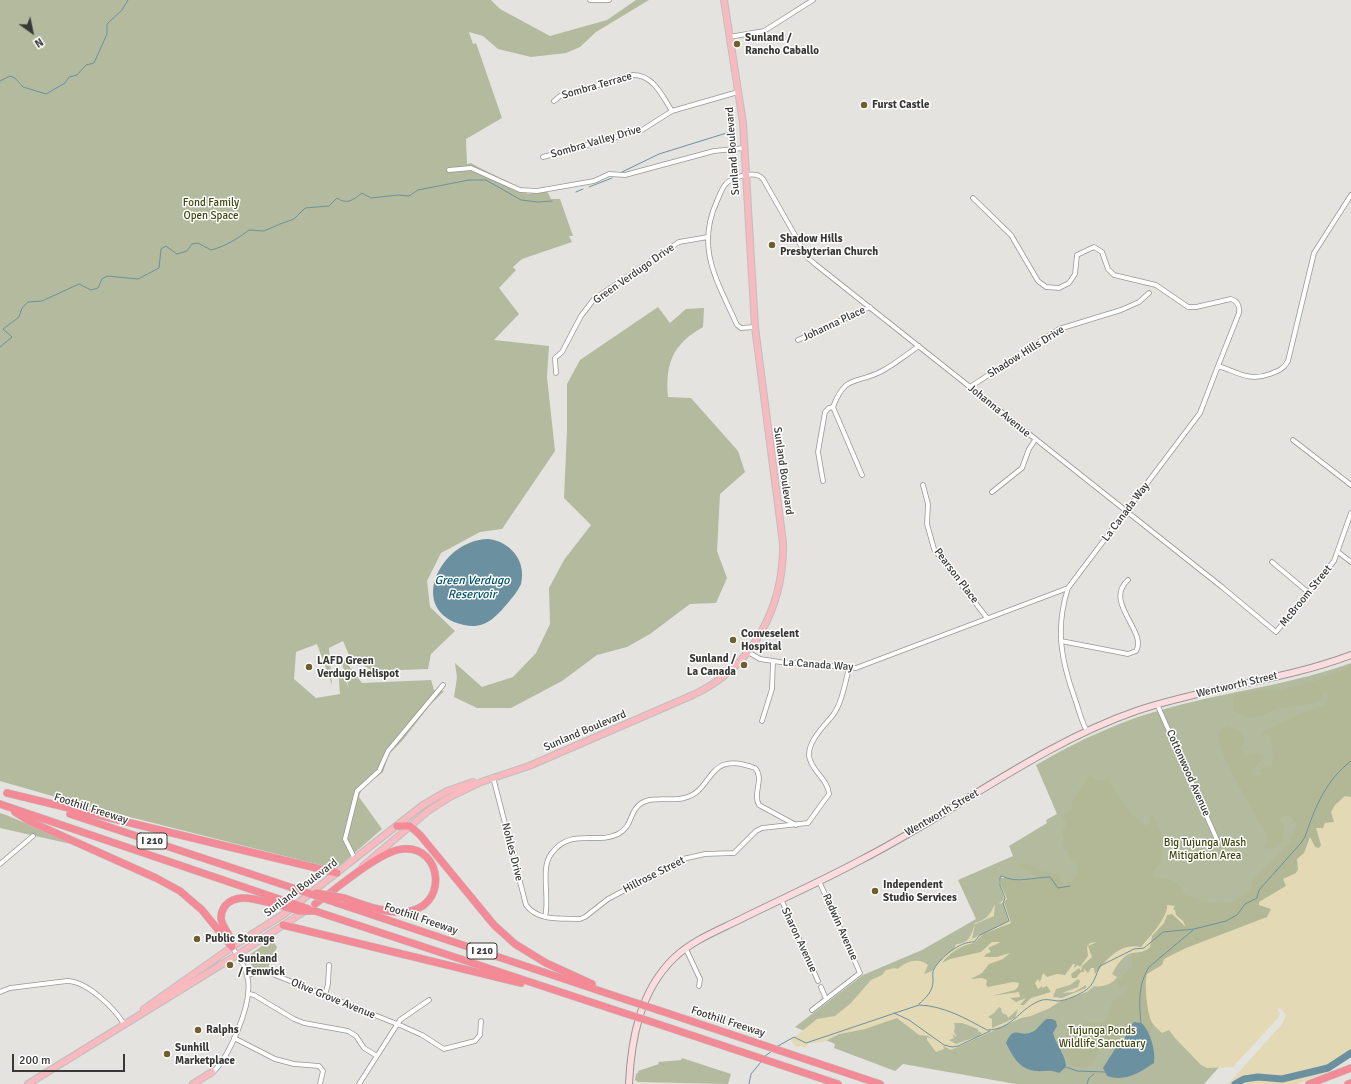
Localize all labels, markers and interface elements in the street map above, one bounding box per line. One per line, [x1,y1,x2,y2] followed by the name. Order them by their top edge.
[12,12,52,52] north arrow
[745,31,819,57] place label: Sunland / Rancho Caballo
[32,35,46,50] text: N
[732,39,742,49] marker: Sunland / Rancho Caballo
[560,70,634,102] street label: Sombra Terrace
[872,98,929,112] place label: Furst Castle
[859,100,869,110] marker: Furst Castle
[723,106,743,196] street label: Sunland Boulevard
[549,123,643,161] street label: Sombra Valley Drive
[183,196,239,222] park label: Fond Family Open Space
[780,232,878,258] place label: Shadow Hills Presbyterian Church
[767,240,777,250] marker: Shadow Hills Presbyterian Church
[591,241,677,307] street label: Green Verdugo Drive
[800,304,868,344] street label: Johanna Place
[985,323,1067,381] street label: Shadow Hills Drive
[965,382,1033,440] street label: Johanna Avenue
[770,426,796,516] street label: Sunland Boulevard
[1099,480,1153,544] street label: La Canada Way
[931,546,981,606] street label: Pearson Place
[1277,562,1335,630] street label: McBroom Street
[434,574,510,602] water label: Green Verdugo Reservoir
[741,627,799,653] place label: Conveselent Hospital
[728,635,738,645] marker: Conveselent Hospital
[687,652,736,678] place label: Sunland / La Canada
[317,654,399,680] place label: LAFD Green Verdugo Helispot
[782,656,854,674] street label: La Canada Way
[739,660,749,670] marker: Sunland / La Canada
[304,662,314,672] marker: LAFD Green Verdugo Helispot
[1195,669,1279,701] street label: Wentworth Street
[542,708,628,754] street label: Sunland Boulevard
[1163,728,1213,818] street label: Cottonwood Avenue
[903,787,981,839] street label: Wentworth Street
[52,791,130,827] street label: Foothill Freeway
[498,821,526,883] street label: Nohles Drive
[137,833,167,849] road number: I 210
[1164,836,1246,862] park label: Big Tujunga Wash Mitigation Area
[621,854,687,896] street label: Hillrose Street
[262,856,340,920] street label: Sunland Boulevard
[883,878,957,904] place label: Independent Studio Services
[870,886,880,896] marker: Independent Studio Services
[819,892,861,962] street label: Radwin Avenue
[382,900,460,938] street label: Foothill Freeway
[778,905,820,975] street label: Sharon Avenue
[205,932,275,946] place label: Public Storage
[192,934,202,944] marker: Public Storage
[467,943,497,959] road number: I 210
[238,952,285,978] place label: Sunland / Fenwick
[225,960,235,970] marker: Sunland / Fenwick
[289,976,377,1022] street label: Olive Grove Avenue
[689,1004,767,1040] street label: Foothill Freeway
[206,1023,239,1037] place label: Ralphs
[1059,1024,1145,1050] park label: Tujunga Ponds Wildlife Sanctuary
[193,1025,203,1035] marker: Ralphs
[175,1041,235,1067] place label: Sunhill Marketplace
[14,1046,127,1072] scale bar
[162,1049,172,1059] marker: Sunhill Marketplace
[19,1053,51,1068] text: 200 m

